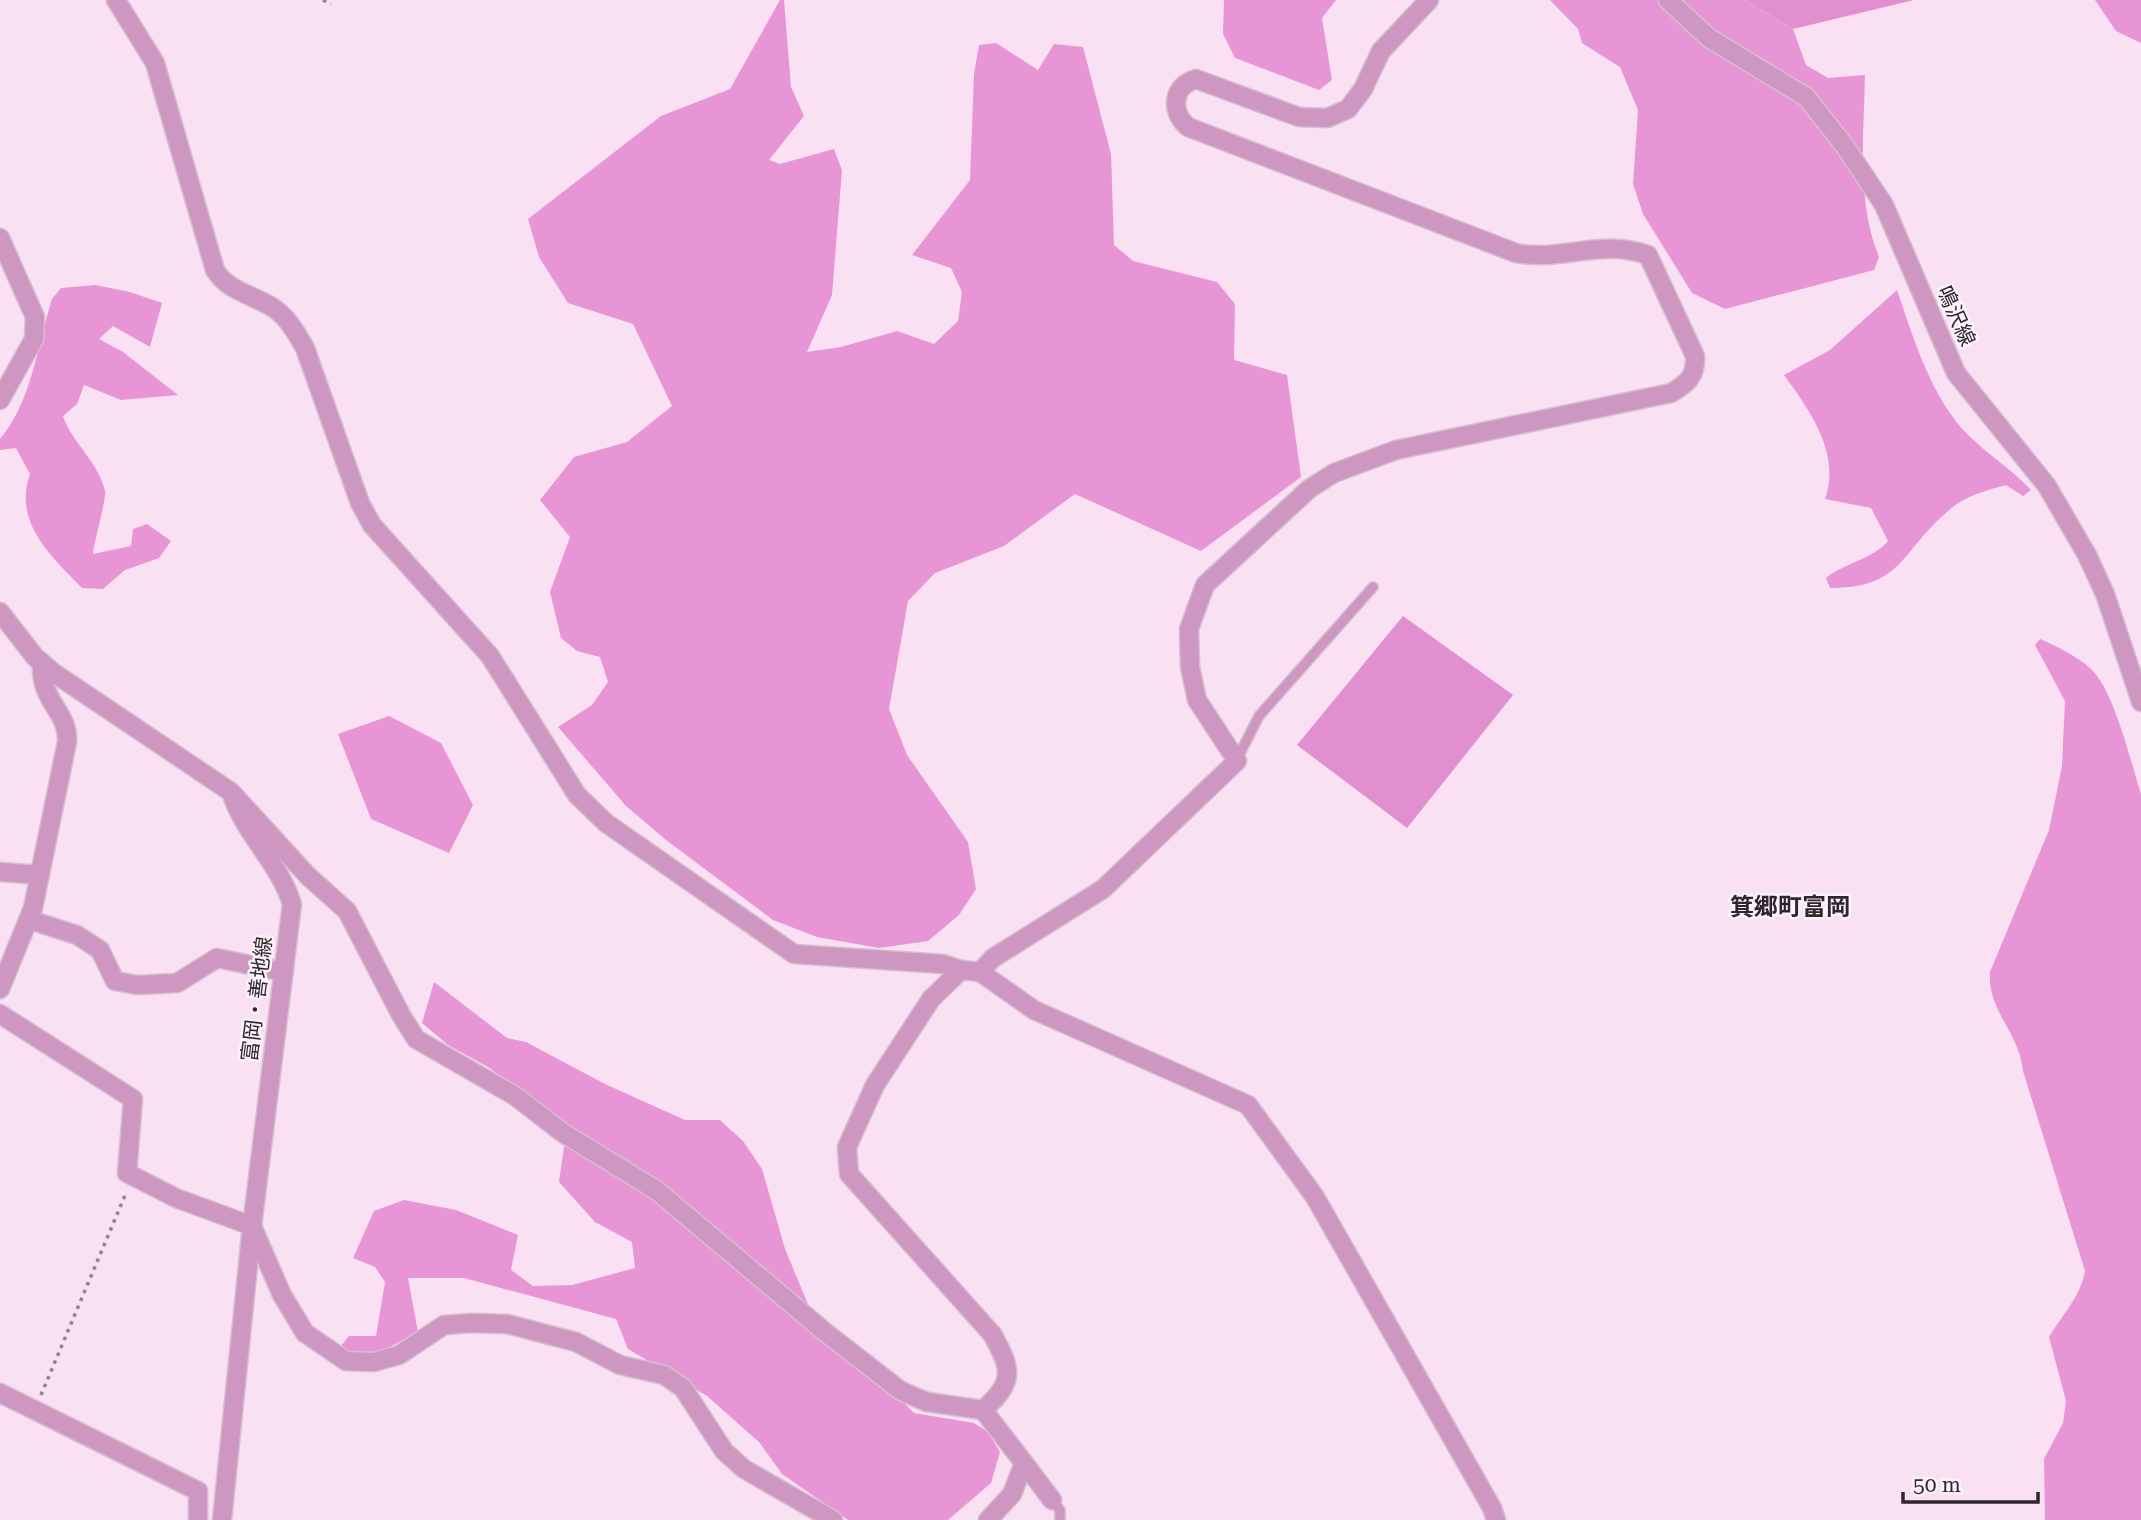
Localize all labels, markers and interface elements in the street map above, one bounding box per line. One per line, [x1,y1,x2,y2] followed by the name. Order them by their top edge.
[1932,282,1980,350] street label: 鳴沢線
[1730,893,1850,921] district label: 箕郷町富岡
[237,935,277,1063] street label: 富岡・善地線
[1903,1460,2038,1504] scale bar
[1913,1473,1961,1497] text: 50 m

